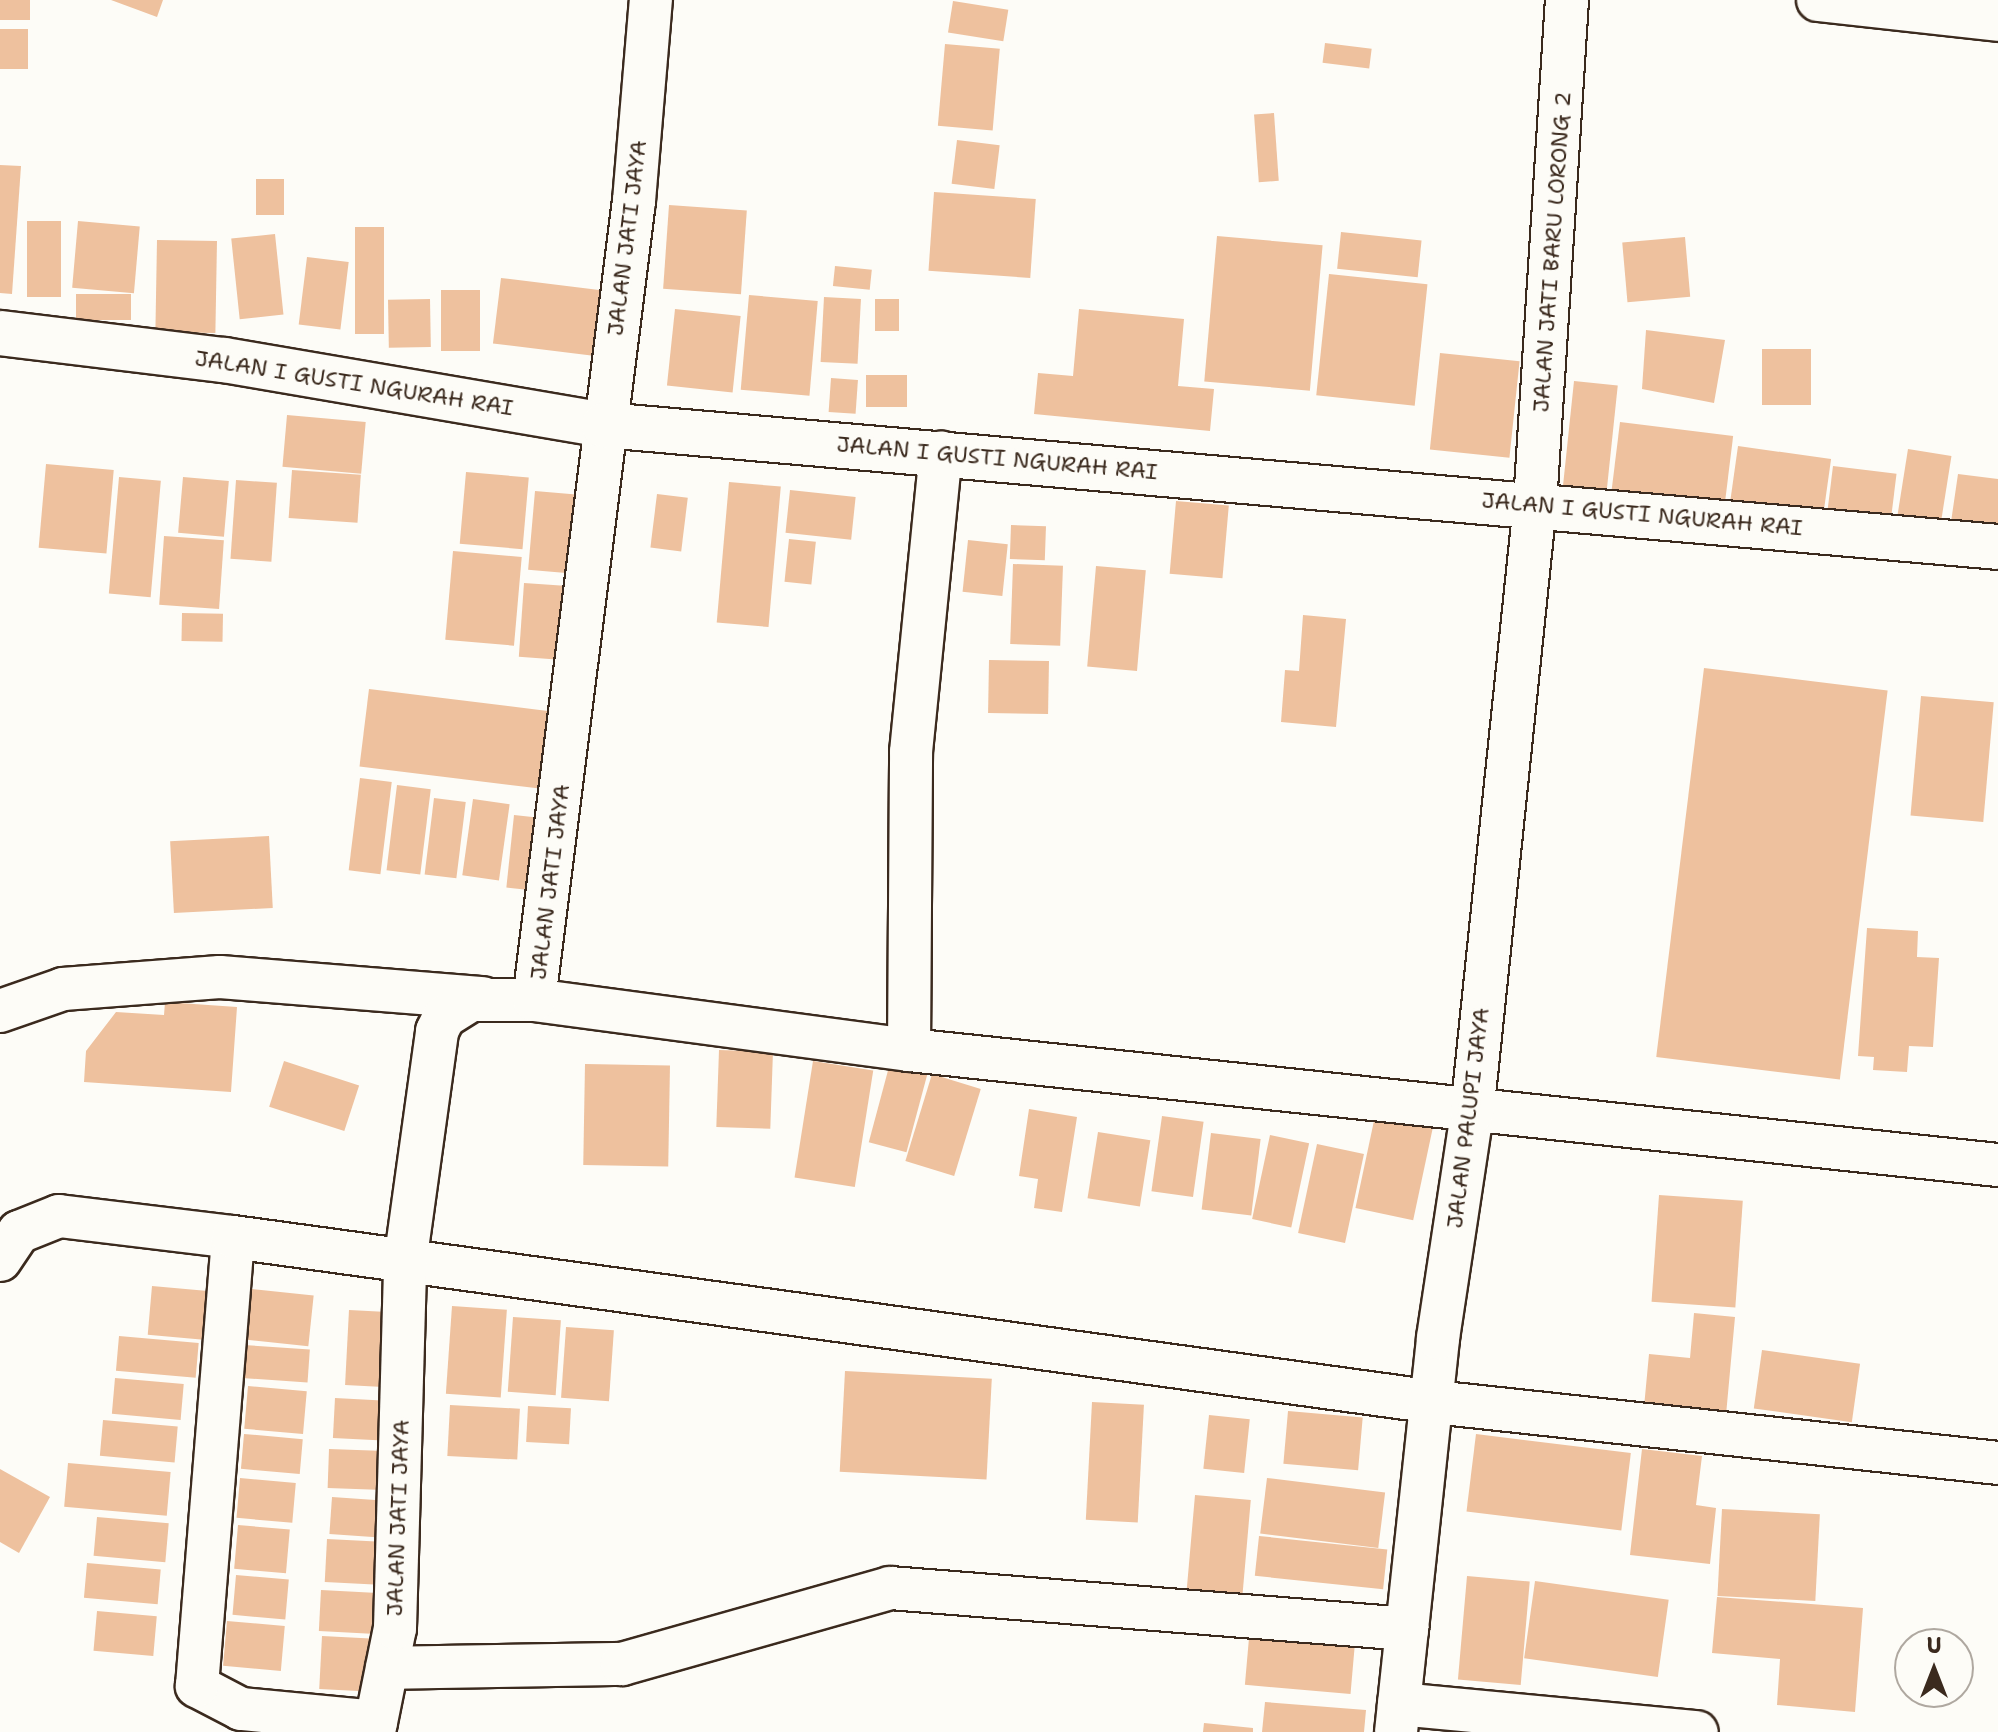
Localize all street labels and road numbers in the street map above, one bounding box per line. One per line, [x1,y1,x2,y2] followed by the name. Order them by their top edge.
[1528,91,1576,413] street label: JALAN JATI BARU LORONG 2
[602,139,652,337] street label: JALAN JATI JAYA
[193,345,515,421] street label: JALAN I GUSTI NGURAH RAI
[835,431,1159,485] street label: JALAN I GUSTI NGURAH RAI
[1480,487,1804,541] street label: JALAN I GUSTI NGURAH RAI
[525,783,575,981] street label: JALAN JATI JAYA
[1441,1006,1495,1230] street label: JALAN PALUPI JAYA
[381,1419,415,1617] street label: JALAN JATI JAYA

